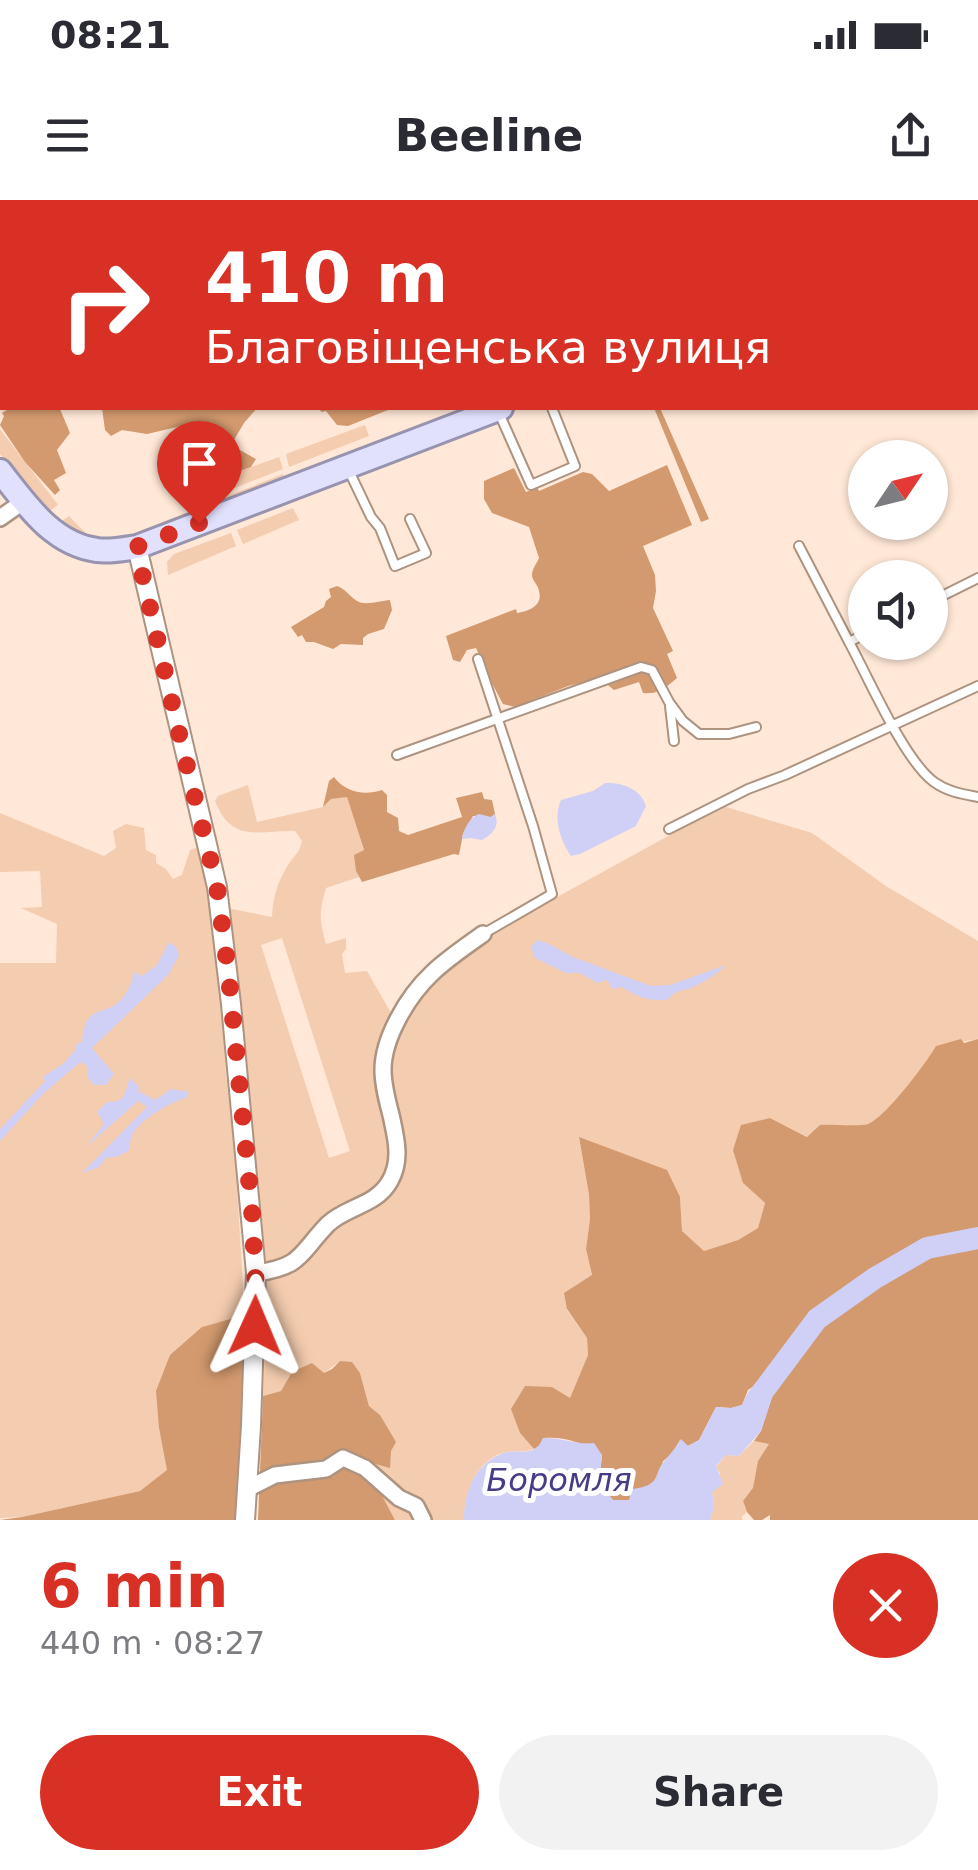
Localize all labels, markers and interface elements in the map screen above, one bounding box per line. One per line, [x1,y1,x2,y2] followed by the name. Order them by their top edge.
[50,13,171,57] text: 08:21
[40,108,95,163] icon: menu
[883,108,938,163] icon: share
[395,109,583,162] text: Beeline
[205,237,448,319] text: 410 m
[40,240,170,370] icon: right
[205,321,771,374] text: Благовіщенська вулиця
[157,421,242,524] pin
[172,436,227,491] icon: arrive
[848,440,948,540] north arrow
[848,440,948,660] map controls
[848,560,948,660] button: sound
[203,1274,307,1378] position arrow
[486,1461,632,1499] water label: Боромля
[40,1551,228,1621] text: 6 min
[833,1553,938,1658] button: close
[40,1624,265,1662] text: 440 m · 08:27
[40,1735,479,1850] button: Exit
[499,1735,938,1850] button: Share

